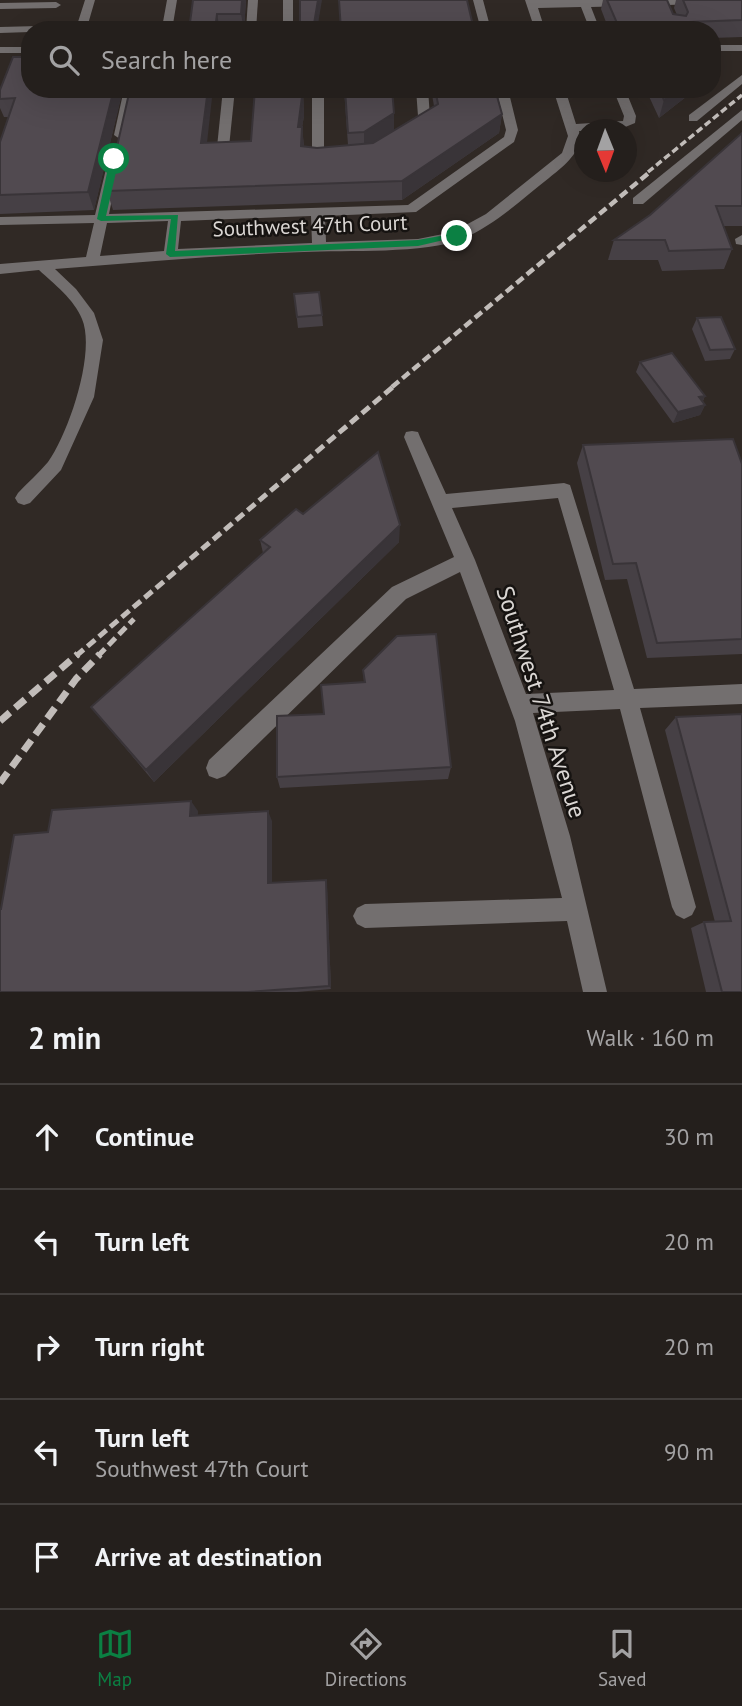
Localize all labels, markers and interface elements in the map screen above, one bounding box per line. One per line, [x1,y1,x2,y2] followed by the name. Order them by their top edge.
[21,21,721,98] search box
[45,41,83,79] icon: search
[101,43,232,76] text: Search here
[574,119,637,182] north arrow
[98,143,129,174] route start
[212,209,408,242] street label: Southwest 47th Court
[441,220,472,251] route end
[489,582,594,822] street label: Southwest 74th Avenue
[28,1018,101,1057] text: 2 min
[587,1023,714,1052] text: Walk · 160 m
[28,1118,66,1156] icon: ahead
[95,1120,194,1153] text: Continue
[664,1122,714,1151] text: 30 m
[28,1223,66,1261] icon: left
[95,1225,189,1258] text: Turn left
[664,1227,714,1256] text: 20 m
[28,1328,66,1366] icon: right
[95,1330,204,1363] text: Turn right
[664,1332,714,1361] text: 20 m
[95,1421,189,1454] text: Turn left
[28,1433,66,1471] icon: left
[664,1437,714,1466] text: 90 m
[95,1454,309,1483] text: Southwest 47th Court
[28,1538,66,1576] icon: arrive
[95,1540,322,1573] text: Arrive at destination
[96,1625,134,1691] tab: Map
[325,1625,407,1691] tab: Directions
[598,1625,646,1691] tab: Saved

